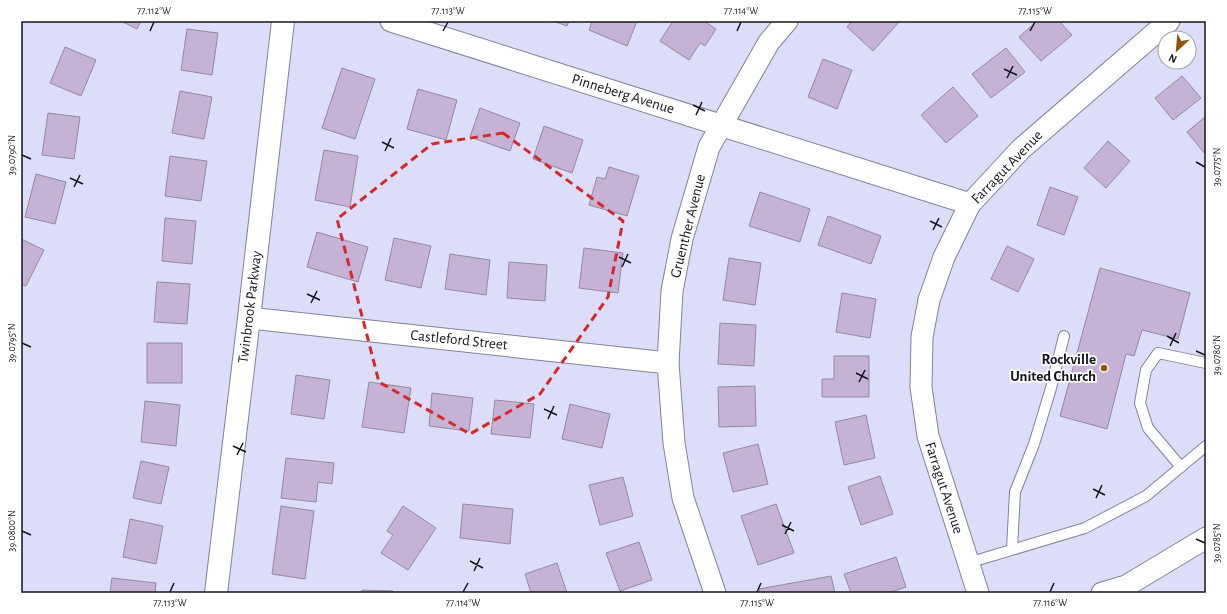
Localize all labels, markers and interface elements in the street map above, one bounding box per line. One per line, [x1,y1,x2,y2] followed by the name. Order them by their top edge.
[137,6,171,16] text: 77.112°W
[431,6,465,16] text: 77.113°W
[724,6,758,16] text: 77.114°W
[1018,6,1052,16] text: 77.115°W
[1157,30,1197,70] north arrow
[1167,52,1179,65] text: N
[570,71,676,117] street label: Pinneberg Avenue
[969,127,1046,206] street label: Farragut Avenue
[7,135,17,175] text: 39.0790°N
[1212,148,1222,186] text: 39.0775°N
[668,172,708,279] street label: Gruenther Avenue
[236,249,264,364] street label: Twinbrook Parkway
[7,323,17,363] text: 39.0795°N
[410,327,509,353] street label: Castleford Street
[1212,335,1222,375] text: 39.0780°N
[1010,352,1096,384] place label: Rockville United Church
[1099,363,1109,373] marker: Rockville United Church
[922,440,966,536] street label: Farragut Avenue
[7,510,17,552] text: 39.0800°N
[1212,523,1222,563] text: 39.0785°N
[153,598,187,608] text: 77.113°W
[446,598,480,608] text: 77.114°W
[740,598,774,608] text: 77.115°W
[1033,598,1067,608] text: 77.116°W

